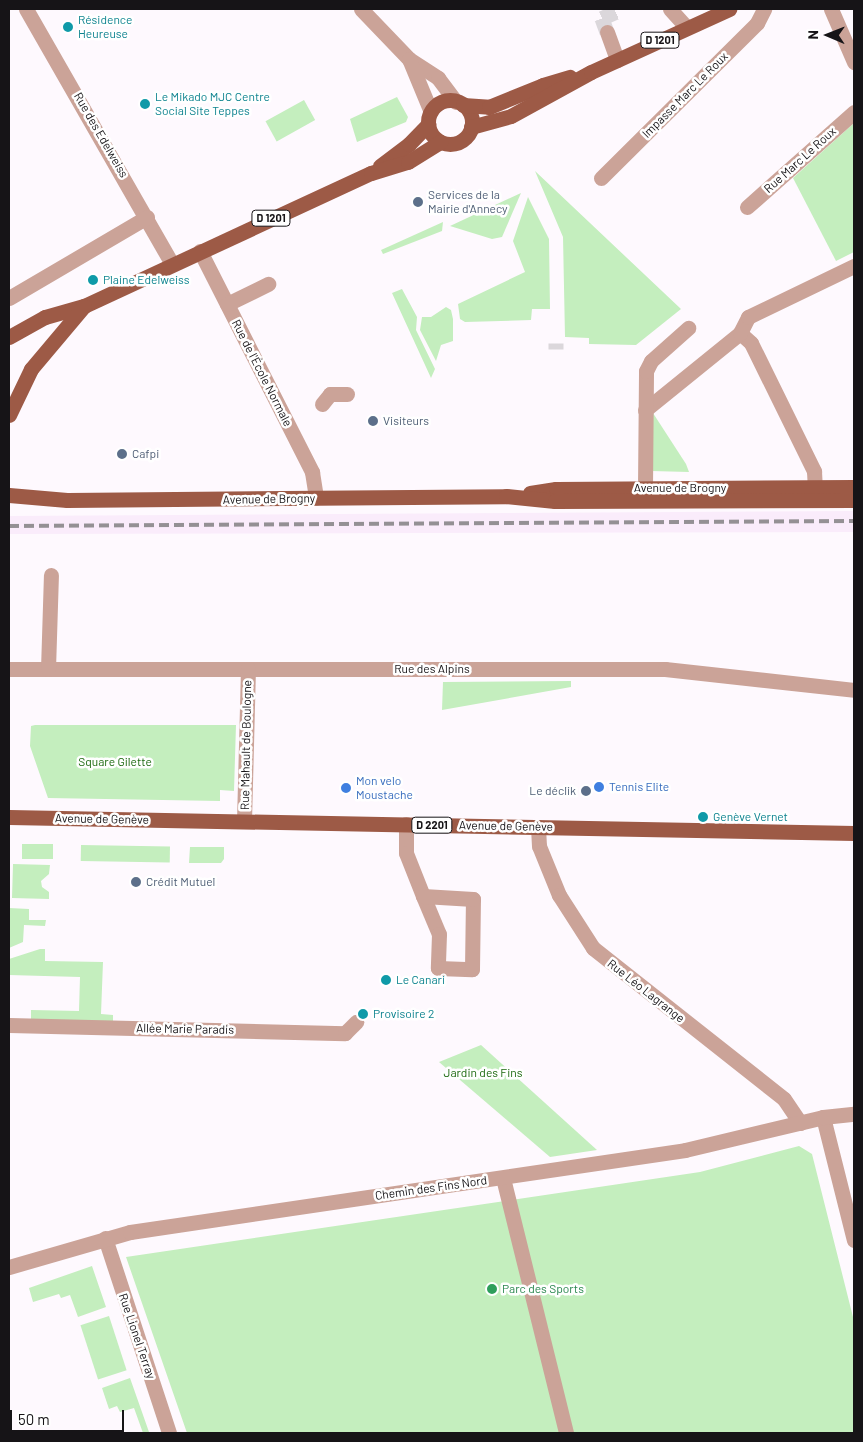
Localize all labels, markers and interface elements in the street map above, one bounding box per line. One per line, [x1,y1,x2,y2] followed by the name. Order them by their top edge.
[803,10,853,60] north arrow
[78,13,132,41] place label: Résidence Heureuse
[62,21,74,33] marker: Résidence Heureuse
[804,30,821,40] text: N
[640,32,680,48] road number: D 1201
[639,49,731,141] street label: Impasse Marc Le Roux
[71,90,131,180] street label: Rue des Edelweiss
[155,90,270,118] place label: Le Mikado MJC Centre Social Site Teppes
[139,98,151,110] marker: Le Mikado MJC Centre Social Site Teppes
[761,124,839,196] street label: Rue Marc Le Roux
[428,188,508,216] place label: Services de la Mairie d'Annecy
[412,196,424,208] marker: Services de la Mairie d'Annecy
[251,210,291,227] road number: D 1201
[103,273,189,287] place label: Plaine Edelweiss
[87,274,99,286] marker: Plaine Edelweiss
[229,317,295,429] street label: Rue de l'École Normale
[383,414,429,428] place label: Visiteurs
[367,415,379,427] marker: Visiteurs
[132,447,159,461] place label: Cafpi
[116,448,128,460] marker: Cafpi
[634,481,726,495] street label: Avenue de Brogny
[223,491,315,507] street label: Avenue de Brogny
[394,662,470,676] street label: Rue des Alpins
[238,680,254,810] street label: Rue Mahault de Boulogne
[78,755,152,769] park label: Square Gilette
[356,774,413,802] place label: Mon velo Moustache
[609,780,669,794] place label: Tennis Elite
[593,781,605,793] marker: Tennis Elite
[340,782,352,794] marker: Mon velo Moustache
[529,784,576,798] place label: Le déclik
[580,785,592,797] marker: Le déclik
[713,810,788,824] place label: Genève Vernet
[55,811,149,827] street label: Avenue de Genève
[697,811,709,823] marker: Genève Vernet
[411,816,453,834] road number: D 2201
[459,818,553,834] street label: Avenue de Genève
[146,875,215,889] place label: Crédit Mutuel
[130,876,142,888] marker: Crédit Mutuel
[605,956,687,1026] street label: Rue Léo Lagrange
[396,973,445,987] place label: Le Canari
[380,974,392,986] marker: Le Canari
[373,1007,434,1021] place label: Provisoire 2
[357,1008,369,1020] marker: Provisoire 2
[136,1021,234,1037] street label: Allée Marie Paradis
[444,1066,522,1080] park label: Jardin des Fins
[374,1173,488,1203] street label: Chemin des Fins Nord
[502,1282,584,1296] place label: Parc des Sports
[486,1283,498,1295] marker: Parc des Sports
[116,1291,158,1381] street label: Rue Lionel Terray
[12,1400,126,1432] scale bar
[18,1410,50,1428] text: 50 m

